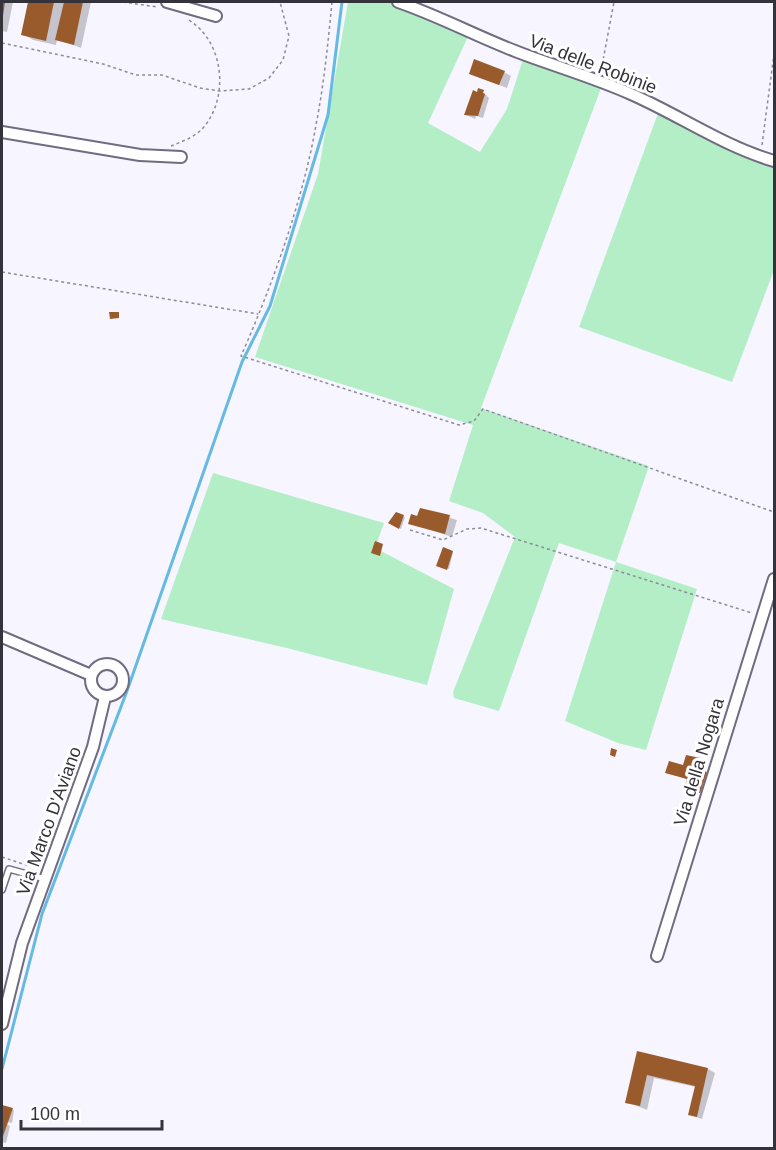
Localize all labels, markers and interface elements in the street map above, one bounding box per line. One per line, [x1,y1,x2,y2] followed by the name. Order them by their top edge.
[527,31,659,97] street label: Via delle Robinie
[670,695,728,828] street label: Via della Nogara
[13,744,85,898] street label: Via Marco D'Aviano
[21,1093,162,1131] scale bar
[30,1104,80,1124] text: 100 m

